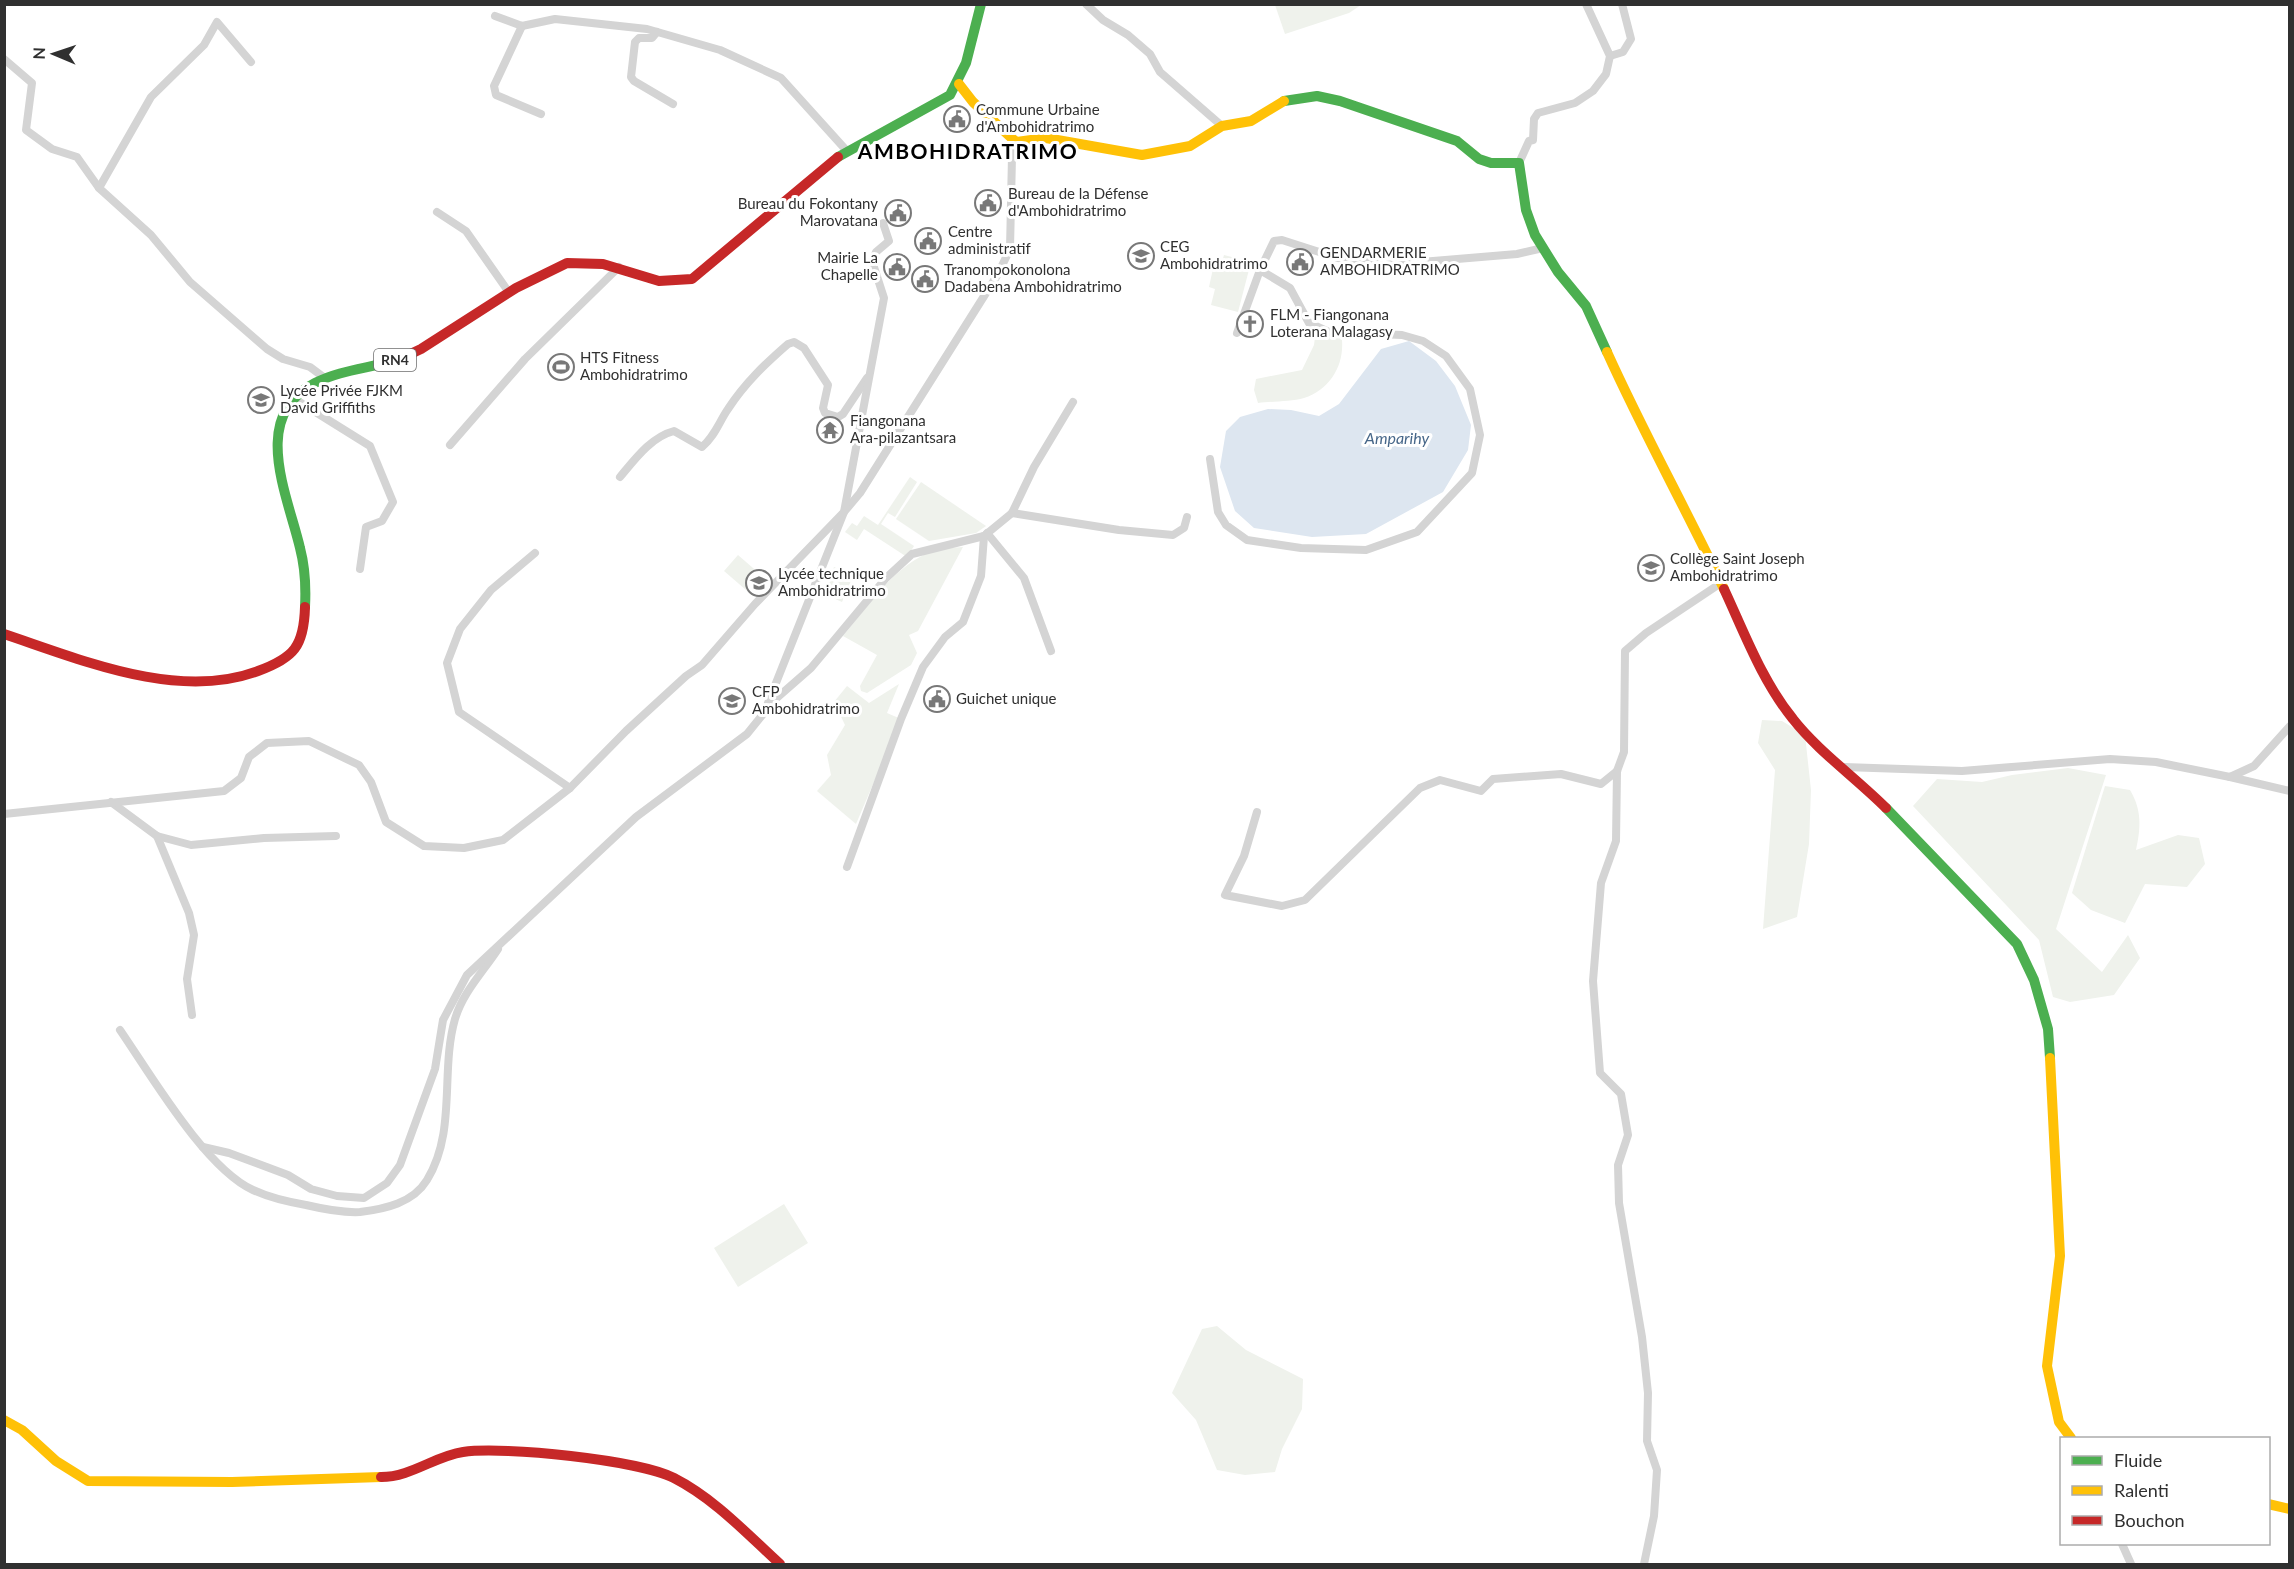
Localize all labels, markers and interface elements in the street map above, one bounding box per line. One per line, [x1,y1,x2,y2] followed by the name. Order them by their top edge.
[24,24,84,84] north arrow
[29,47,48,60] text: N
[976,100,1100,135] place label: Commune Urbaine d'Ambohidratrimo
[942,104,972,134] public building icon: Commune Urbaine d'Ambohidratrimo
[857,138,1078,163] district label: AMBOHIDRATRIMO
[1008,184,1149,219] place label: Bureau de la Défense d'Ambohidratrimo
[973,188,1003,218] public building icon: Bureau de la Défense d'Ambohidratrimo
[738,194,878,229] place label: Bureau du Fokontany Marovatana
[883,198,913,228] public building icon: Bureau du Fokontany Marovatana
[948,222,1032,257] place label: Centre administratif
[913,226,943,256] public building icon: Centre administratif
[1160,237,1268,272] place label: CEG Ambohidratrimo
[1126,241,1156,271] school or university icon: CEG Ambohidratrimo
[1320,243,1460,278] place label: GENDARMERIE AMBOHIDRATRIMO
[1285,247,1315,277] public building icon: GENDARMERIE AMBOHIDRATRIMO
[817,248,878,283] place label: Mairie La Chapelle
[882,252,912,282] public building icon: Mairie La Chapelle
[944,260,1122,295] place label: Tranompokonolona Dadabena Ambohidratrimo
[910,264,940,294] public building icon: Tranompokonolona Dadabena Ambohidratrimo
[1270,305,1393,340] place label: FLM - Fiangonana Loterana Malagasy
[1235,309,1265,339] church icon: FLM - Fiangonana Loterana Malagasy
[580,348,688,383] place label: HTS Fitness Ambohidratrimo
[374,349,416,371] road number: RN4
[546,352,576,382] sports icon: HTS Fitness Ambohidratrimo
[280,381,403,416] place label: Lycée Privée FJKM David Griffiths
[246,385,276,415] school or university icon: Lycée Privée FJKM David Griffiths
[850,411,956,446] place label: Fiangonana Ara-pilazantsara
[815,415,845,445] temple icon: Fiangonana Ara-pilazantsara
[1364,428,1430,447] water label: Amparihy
[1670,549,1805,584] place label: Collège Saint Joseph Ambohidratrimo
[1636,553,1666,583] school or university icon: Collège Saint Joseph Ambohidratrimo
[778,564,886,599] place label: Lycée technique Ambohidratrimo
[744,568,774,598] school or university icon: Lycée technique Ambohidratrimo
[752,682,860,717] place label: CFP Ambohidratrimo
[922,684,952,714] public building icon: Guichet unique
[717,686,747,716] school or university icon: CFP Ambohidratrimo
[956,689,1057,707] place label: Guichet unique
[2060,1437,2270,1545] legend
[2114,1449,2162,1471] text: Fluide
[2114,1479,2169,1501] text: Ralenti
[2114,1509,2185,1531] text: Bouchon

